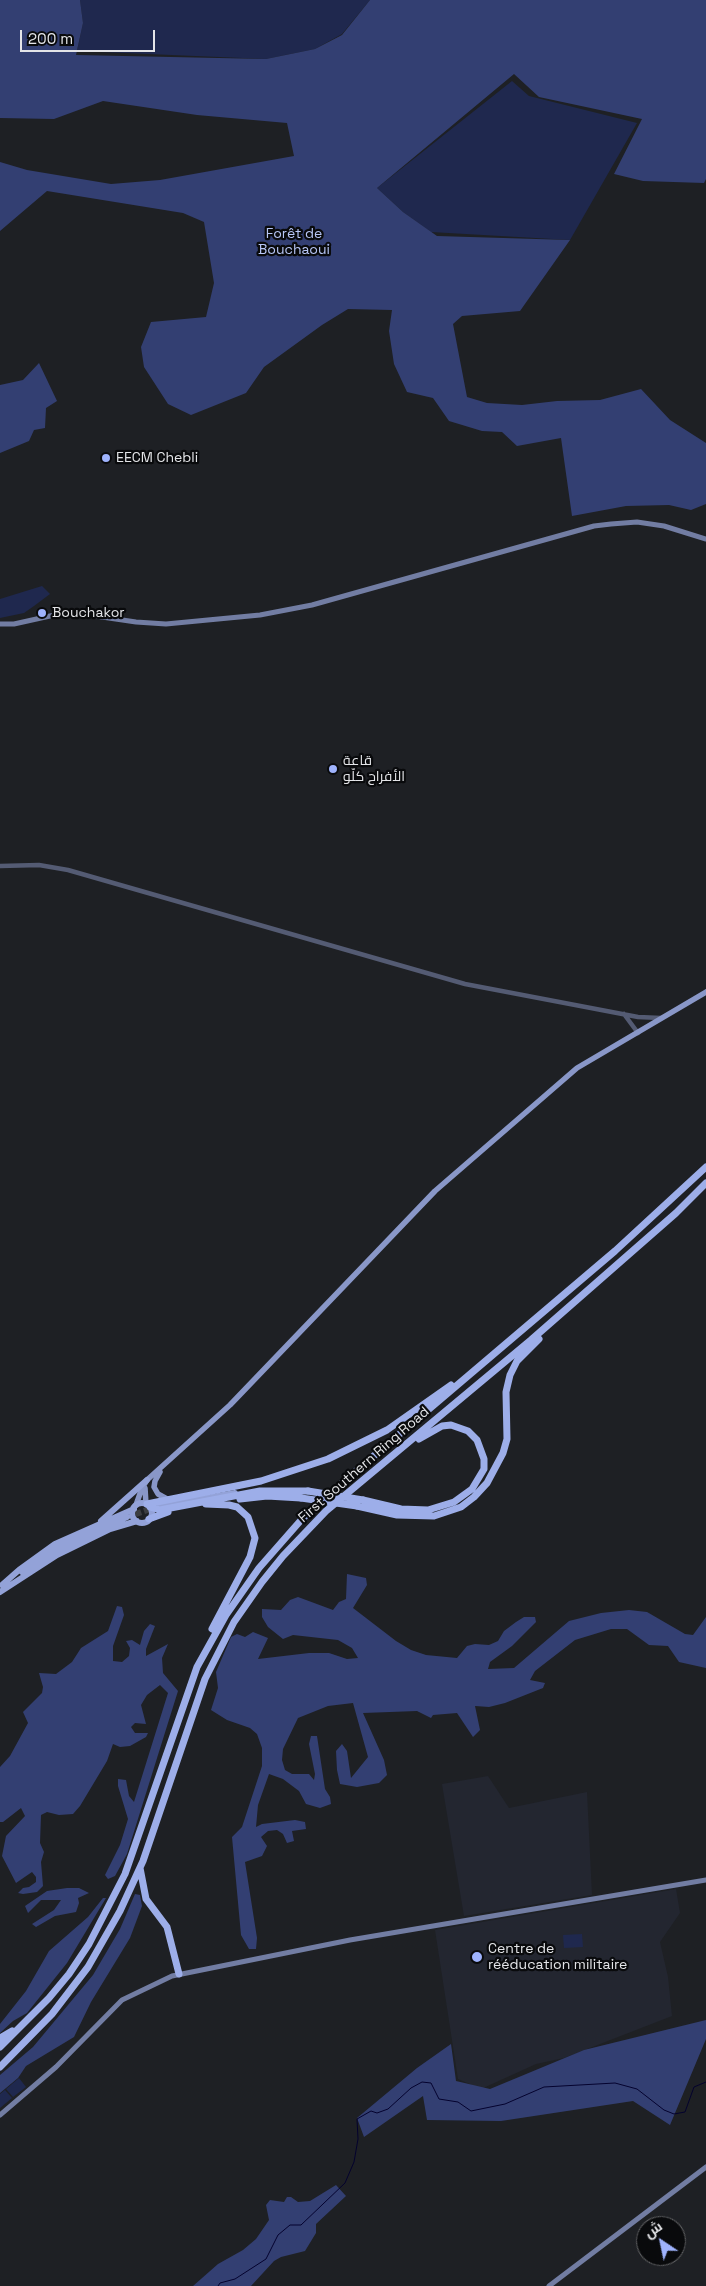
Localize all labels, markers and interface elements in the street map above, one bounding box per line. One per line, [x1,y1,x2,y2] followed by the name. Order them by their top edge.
[22,20,158,52] scale bar
[28,29,73,48] text: 200 m
[258,226,330,258] park label: Forêt de Bouchaoui
[116,450,198,466] place label: EECM Chebli
[100,452,112,464] marker: EECM Chebli
[52,605,125,621] place label: Bouchakor
[36,607,48,619] marker: Bouchakor
[343,753,405,786] place label: قاعة الأفراح كلّو
[327,763,339,775] marker: قاعة الأفراح كلّو
[295,1404,433,1526] street label: First Southern Ring Road
[488,1941,627,1974] place label: Centre de rééducation militaire
[470,1950,484,1964] marker: Centre de rééducation militaire
[636,2216,686,2266] north arrow
[641,2217,666,2242] text: ش

